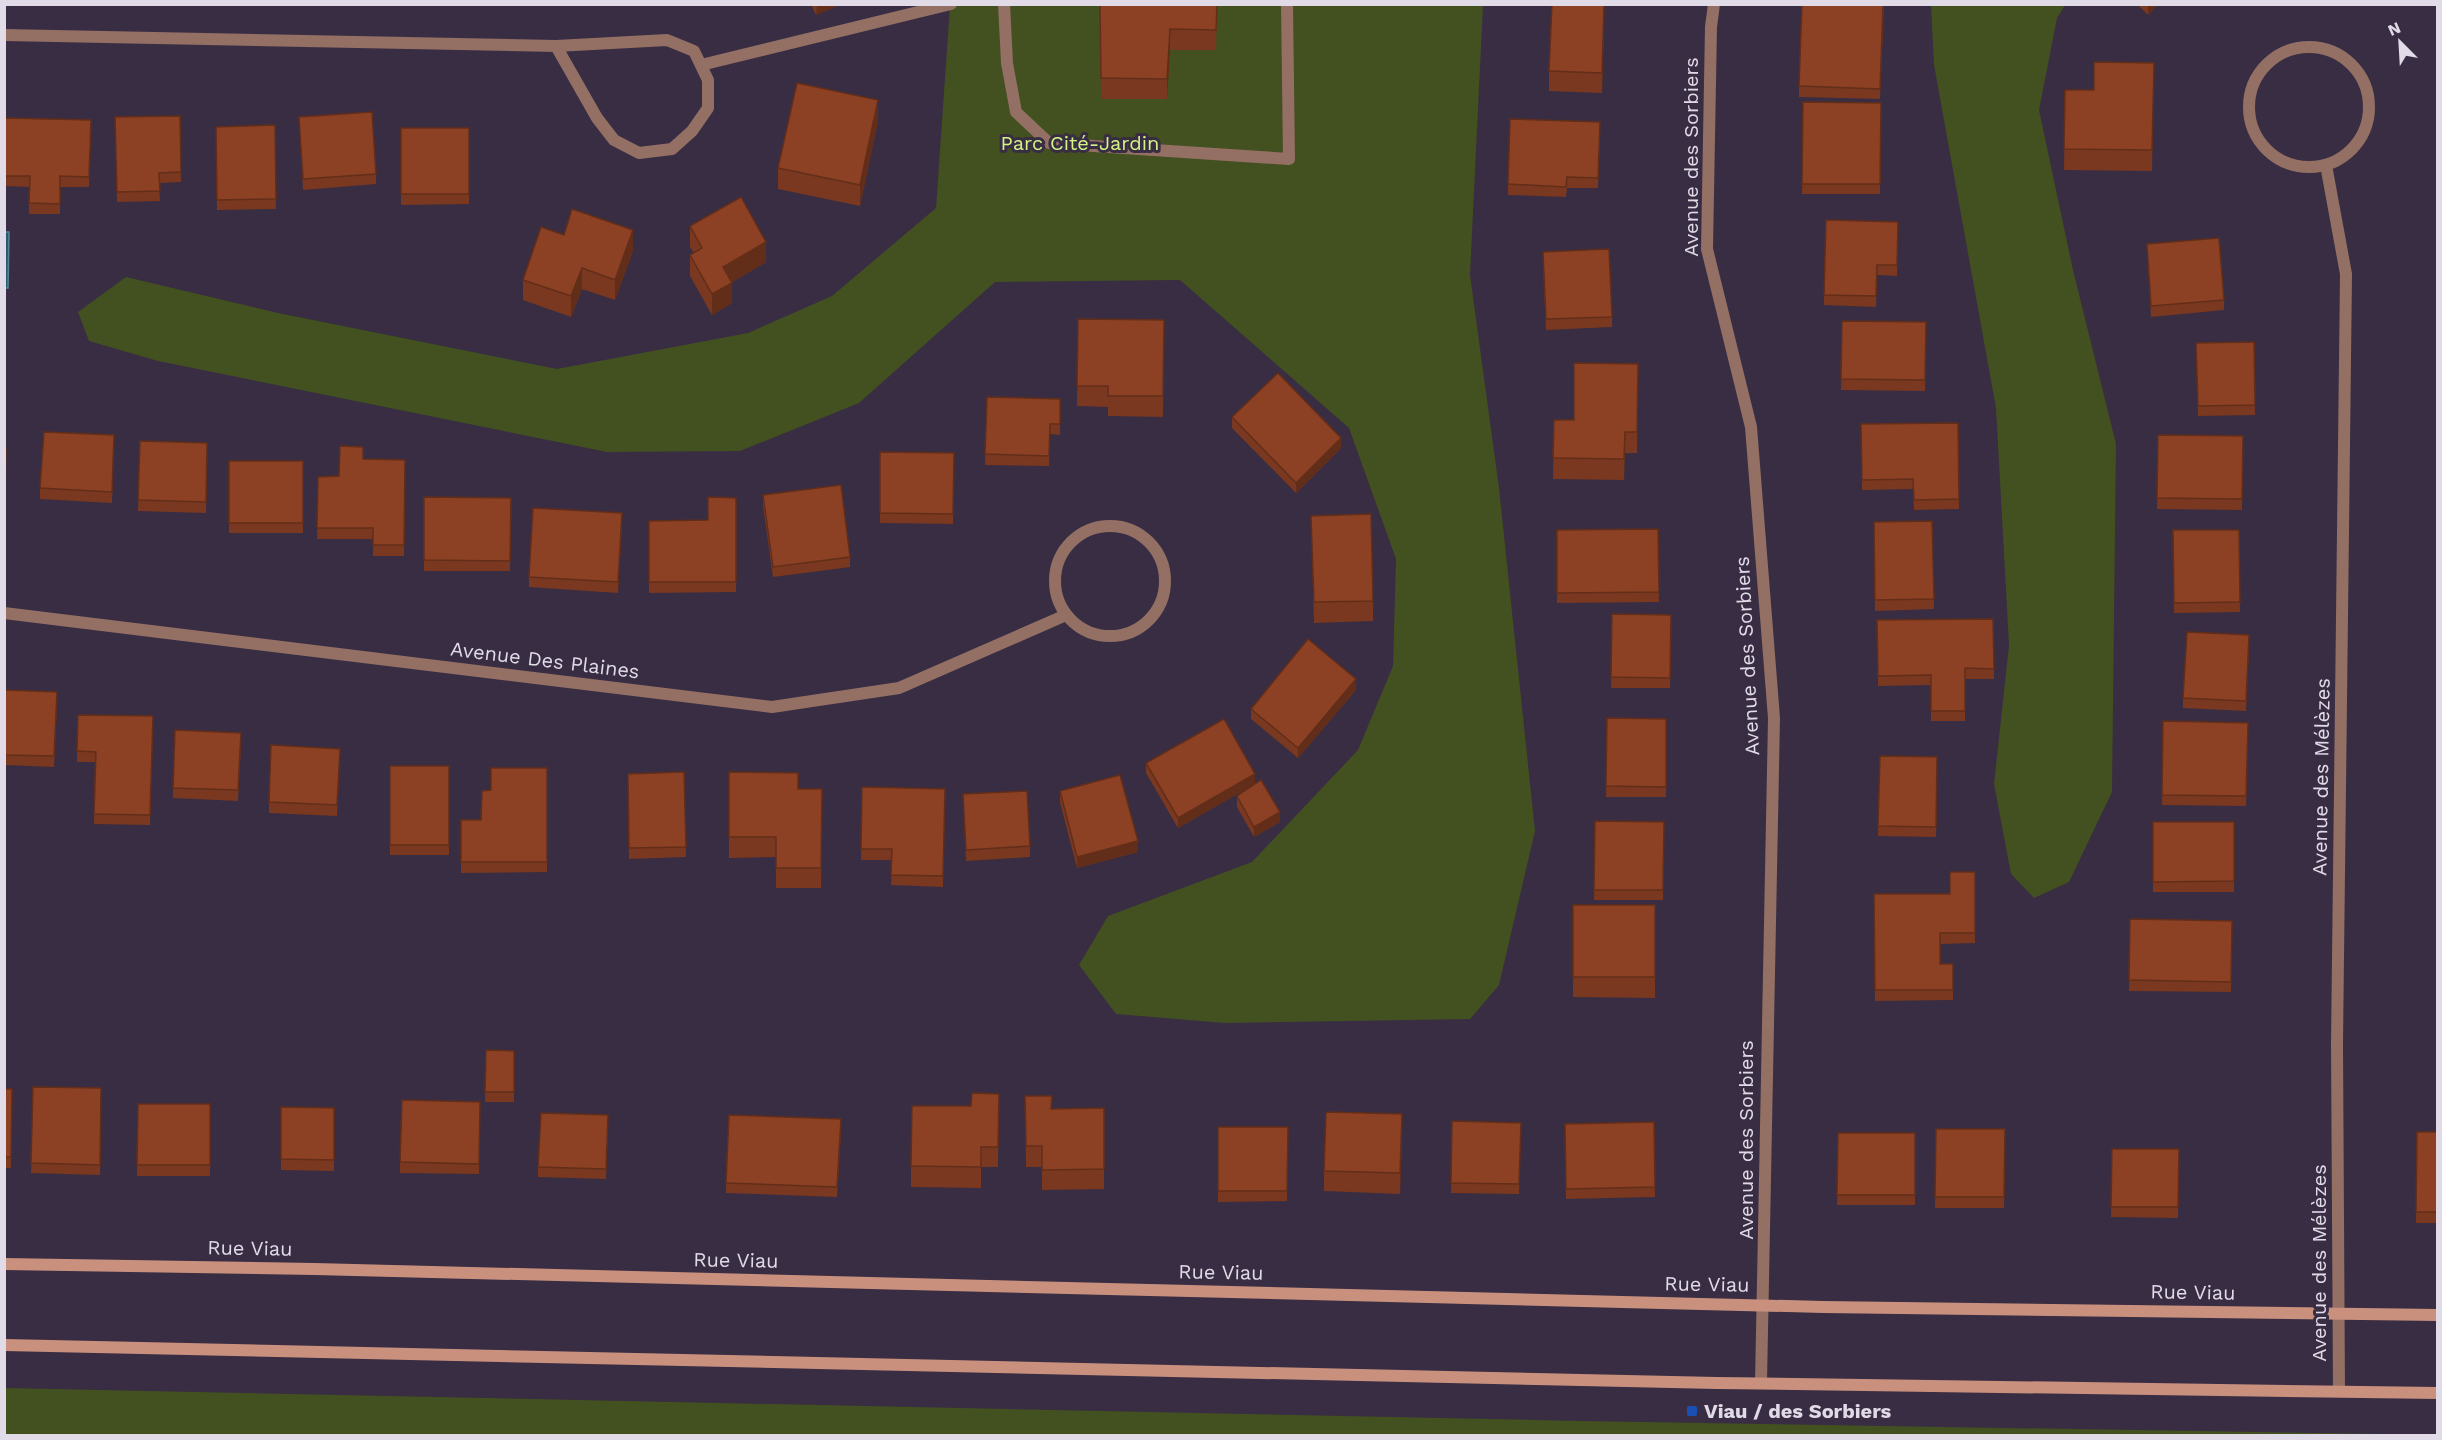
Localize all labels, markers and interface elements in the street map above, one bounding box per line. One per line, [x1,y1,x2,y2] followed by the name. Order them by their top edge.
[2370,12,2430,72] north arrow
[2385,18,2403,40] text: N
[1679,57,1703,257] street label: Avenue des Sorbiers
[1001,131,1159,155] park label: Parc Cité-Jardin
[1730,556,1764,756] street label: Avenue des Sorbiers
[449,636,641,684] street label: Avenue Des Plaines
[2307,678,2335,876] street label: Avenue des Mélèzes
[1734,1040,1758,1240] street label: Avenue des Sorbiers
[2307,1164,2331,1362] street label: Avenue des Mélèzes
[207,1235,293,1261] street label: Rue Viau
[693,1247,779,1273] street label: Rue Viau
[1178,1259,1264,1285] street label: Rue Viau
[1664,1271,1750,1297] street label: Rue Viau
[2150,1279,2236,1305] street label: Rue Viau
[1704,1399,1892,1423] place label: Viau / des Sorbiers
[1685,1404,1699,1418] marker: Viau / des Sorbiers

